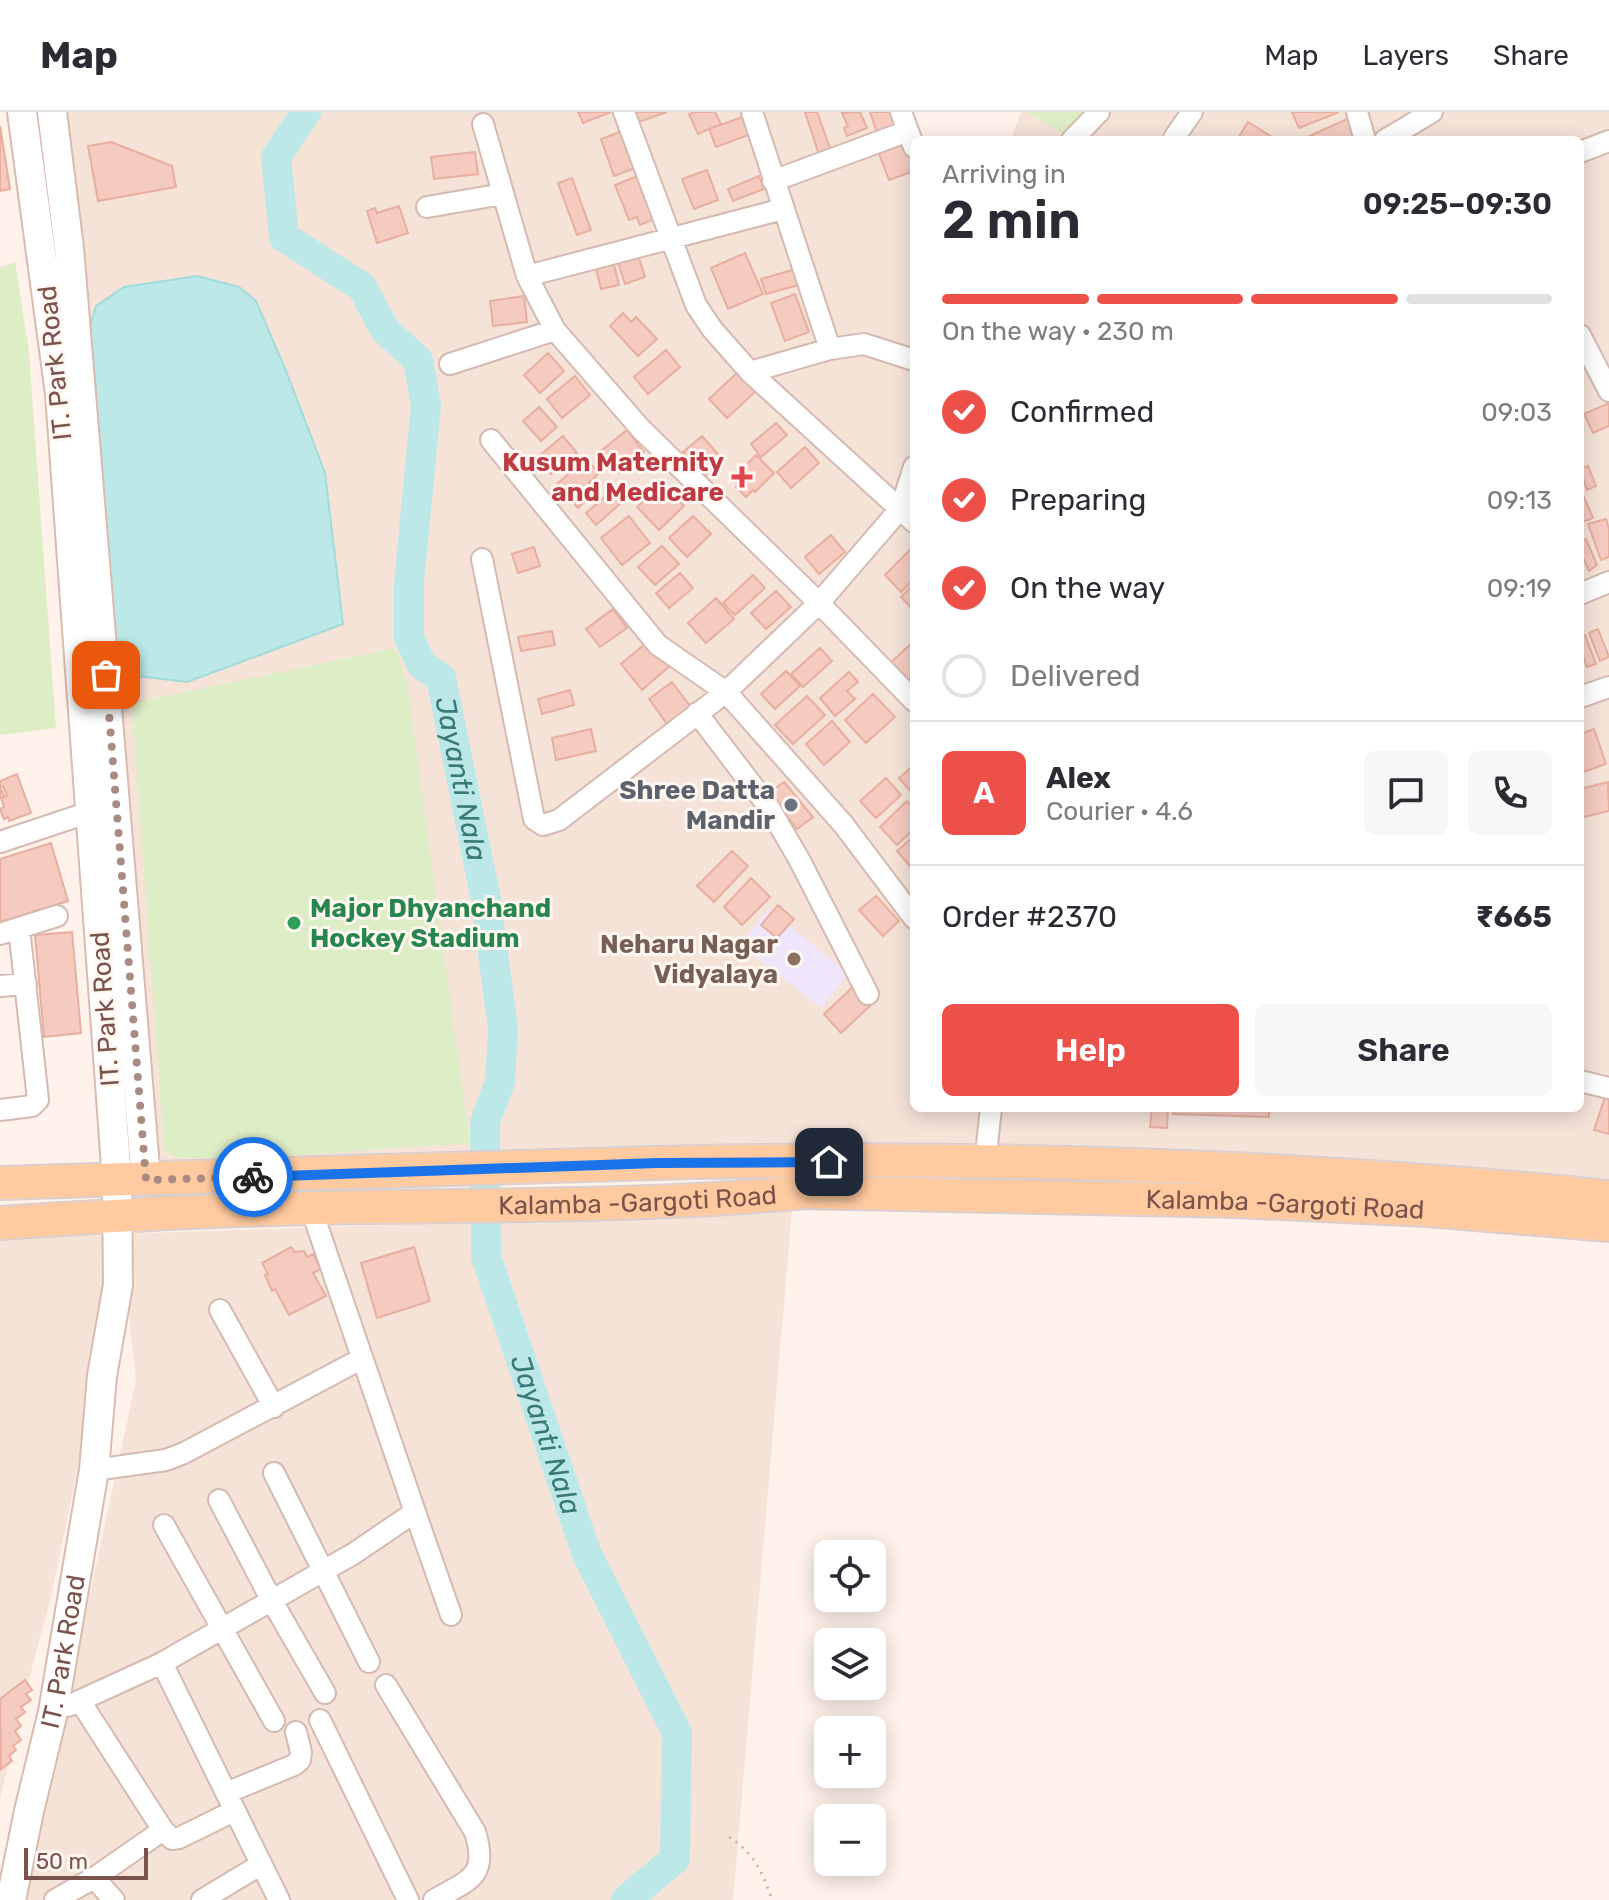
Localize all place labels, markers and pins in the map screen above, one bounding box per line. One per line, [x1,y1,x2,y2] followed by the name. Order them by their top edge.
[502,447,724,508] place label: Kusum Maternity and Medicare
[731,466,753,488] marker: Kusum Maternity and Medicare
[72,641,140,709] pin
[619,775,775,836] place label: Shree Datta Mandir
[782,796,800,814] marker: Shree Datta Mandir
[310,893,551,954] place label: Major Dhyanchand Hockey Stadium
[285,914,303,932] marker: Major Dhyanchand Hockey Stadium
[600,929,778,990] place label: Neharu Nagar Vidyalaya
[785,950,803,968] marker: Neharu Nagar Vidyalaya
[795,1128,863,1196] pin

